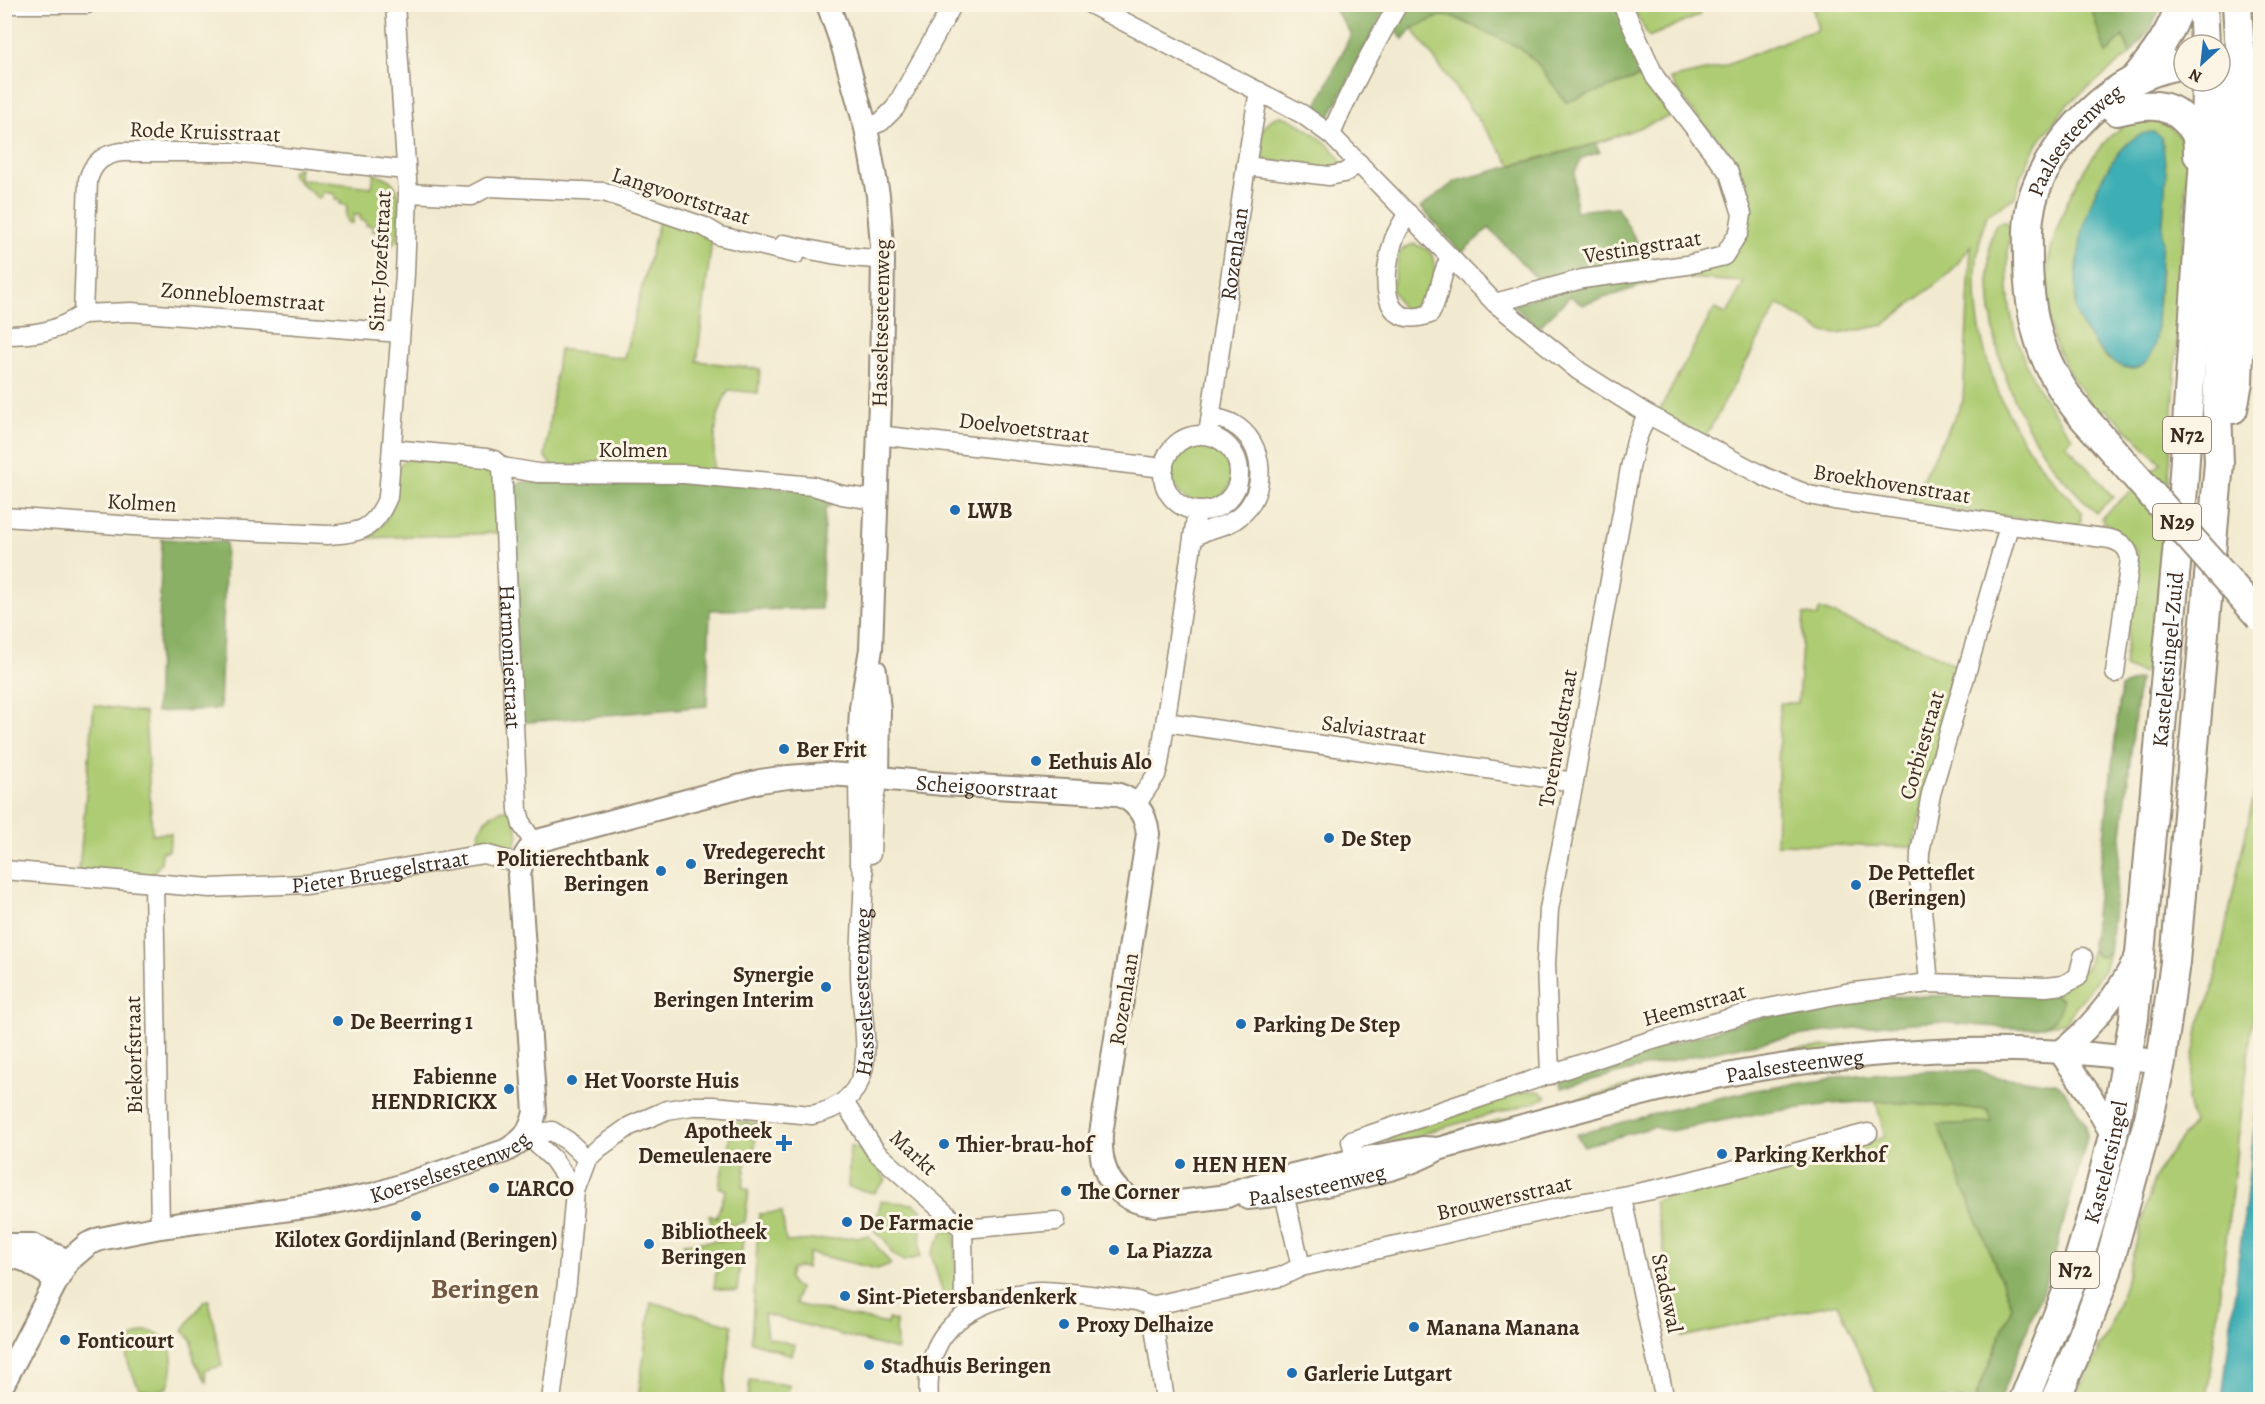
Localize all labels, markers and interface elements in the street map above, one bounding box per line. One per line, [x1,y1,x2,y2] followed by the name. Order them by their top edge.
[2172,33,2232,93] north arrow
[2185,63,2206,88] text: N
[2020,77,2129,201] street label: Paalsesteenweg
[129,114,281,150] street label: Rode Kruisstraat
[608,159,754,232] street label: Langvoortstraat
[361,190,399,332] street label: Sint-Jozefstraat
[1213,205,1256,302] street label: Rozenlaan
[1580,223,1703,271] street label: Vestingstraat
[865,238,897,408] street label: Hasseltsesteenweg
[160,275,326,319] street label: Zonnebloemstraat
[957,405,1091,451] street label: Doelvoetstraat
[2163,417,2211,453] road number: N72
[598,435,668,465] street label: Kolmen
[1811,457,1973,511] street label: Broekhovenstraat
[106,486,178,520] street label: Kolmen
[967,496,1013,526] place label: LWB
[948,503,962,517] marker: LWB
[2153,504,2201,540] road number: N29
[2145,570,2191,749] street label: Kasteletsingel-Zuid
[492,584,528,730] street label: Harmoniestraat
[1531,667,1585,810] street label: Torenveldstraat
[1892,687,1952,803] street label: Corbiestraat
[1320,708,1428,752] street label: Salviastraat
[796,735,867,765] place label: Ber Frit
[777,742,791,756] marker: Ber Frit
[1048,747,1152,777] place label: Eethuis Alo
[1029,754,1043,768] marker: Eethuis Alo
[915,768,1058,807] street label: Scheigoorstraat
[1341,824,1411,854] place label: De Step
[1322,831,1336,845] marker: De Step
[702,837,826,892] place label: Vredegerecht Beringen
[291,843,471,901] street label: Pieter Bruegelstraat
[496,844,650,899] place label: Politierechtbank Beringen
[684,857,698,871] marker: Vredegerecht Beringen
[1868,858,1975,913] place label: De Petteflet (Beringen)
[654,864,668,878] marker: Politierechtbank Beringen
[1849,878,1863,892] marker: De Petteflet (Beringen)
[846,907,881,1079] street label: Hasseltsesteenweg
[1102,951,1146,1048] street label: Rozenlaan
[653,960,814,1015] place label: Synergie Beringen Interim
[1639,976,1749,1034] street label: Heemstraat
[819,980,833,994] marker: Synergie Beringen Interim
[118,996,150,1114] street label: Biekorfstraat
[350,1007,473,1037] place label: De Beerring 1
[1253,1010,1400,1040] place label: Parking De Step
[331,1014,345,1028] marker: De Beerring 1
[1234,1017,1248,1031] marker: Parking De Step
[1723,1042,1865,1091] street label: Paalsesteenweg
[371,1062,497,1117] place label: Fabienne HENDRICKX
[584,1066,739,1096] place label: Het Voorste Huis
[565,1073,579,1087] marker: Het Voorste Huis
[502,1082,516,1096] marker: Fabienne HENDRICKX
[2076,1098,2135,1228] street label: Kasteletsingel
[638,1116,773,1171] place label: Apotheek Demeulenaere
[883,1123,944,1183] street label: Markt
[366,1125,537,1211] street label: Koerselsesteenweg
[956,1130,1096,1160] place label: Thier-brau-hof
[777,1136,791,1150] marker: Apotheek Demeulenaere
[937,1137,951,1151] marker: Thier-brau-hof
[1734,1140,1889,1170] place label: Parking Kerkhof
[1715,1147,1729,1161] marker: Parking Kerkhof
[1192,1150,1287,1180] place label: HEN HEN
[1173,1157,1187,1171] marker: HEN HEN
[1247,1157,1389,1214] street label: Paalsesteenweg
[1433,1168,1575,1228] street label: Brouwersstraat
[506,1174,574,1204] place label: L'ARCO
[1078,1177,1180,1207] place label: The Corner
[487,1181,501,1195] marker: L'ARCO
[1059,1184,1073,1198] marker: The Corner
[859,1208,974,1238] place label: De Farmacie
[409,1209,423,1223] marker: Kilotex Gordijnland (Beringen)
[840,1215,854,1229] marker: De Farmacie
[661,1217,767,1272] place label: Bibliotheek Beringen
[274,1225,558,1255] place label: Kilotex Gordijnland (Beringen)
[1126,1236,1213,1266] place label: La Piazza
[642,1237,656,1251] marker: Bibliotheek Beringen
[1107,1243,1121,1257] marker: La Piazza
[1644,1251,1690,1336] street label: Stadswal
[2051,1252,2099,1288] road number: N72
[431,1270,540,1308] district label: Beringen
[857,1282,1077,1312] place label: Sint-Pietersbandenkerk
[838,1289,852,1303] marker: Sint-Pietersbandenkerk
[1076,1310,1214,1340] place label: Proxy Delhaize
[1426,1313,1580,1343] place label: Manana Manana
[1057,1317,1071,1331] marker: Proxy Delhaize
[1407,1320,1421,1334] marker: Manana Manana
[77,1326,175,1356] place label: Fonticourt
[58,1333,72,1347] marker: Fonticourt
[881,1351,1051,1381] place label: Stadhuis Beringen
[862,1358,876,1372] marker: Stadhuis Beringen
[1304,1359,1453,1389] place label: Garlerie Lutgart
[1285,1366,1299,1380] marker: Garlerie Lutgart

